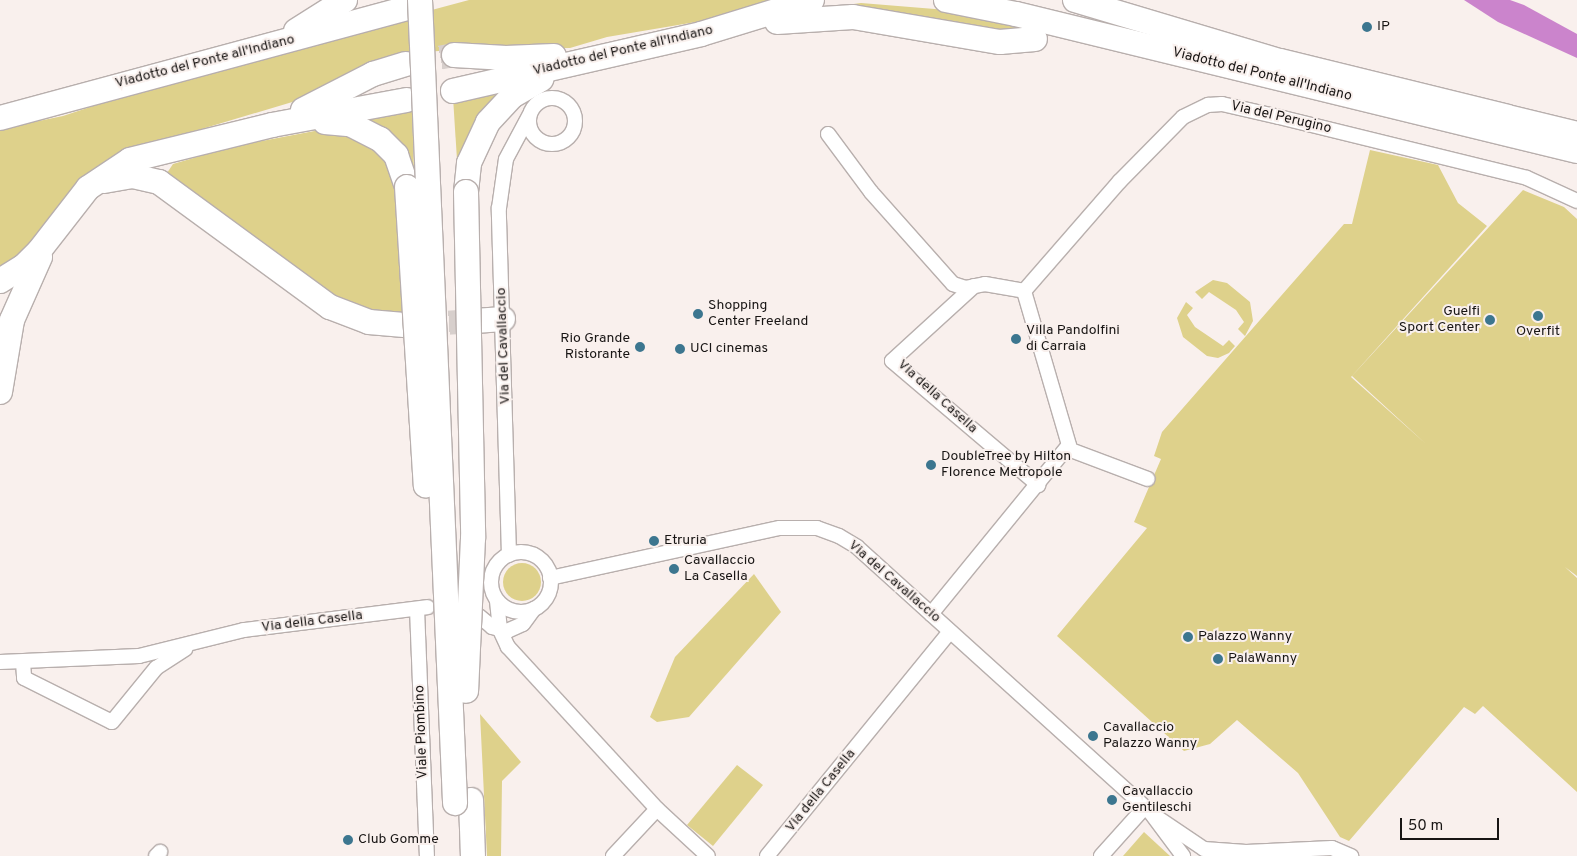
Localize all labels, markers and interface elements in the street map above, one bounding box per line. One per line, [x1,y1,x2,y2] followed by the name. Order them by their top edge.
[1377,19,1390,35] place label: IP
[1361,21,1373,33] marker: IP
[531,22,715,80] street label: Viadotto del Ponte all'Indiano
[114,32,296,92] street label: Viadotto del Ponte all'Indiano
[1171,45,1353,105] street label: Viadotto del Ponte all'Indiano
[1229,98,1333,138] street label: Via del Perugino
[494,287,514,405] street label: Via del Cavallaccio
[708,298,808,331] place label: Shopping Center Freeland
[1399,304,1480,336] place label: Guelfi Sport Center
[692,308,704,320] marker: Shopping Center Freeland
[1532,310,1544,322] marker: Overfit
[1484,314,1496,326] marker: Guelfi Sport Center
[1026,323,1120,356] place label: Villa Pandolfini di Carraia
[1516,324,1560,340] place label: Overfit
[560,331,630,364] place label: Rio Grande Ristorante
[1010,333,1022,345] marker: Villa Pandolfini di Carraia
[634,341,646,353] marker: Rio Grande Ristorante
[690,341,768,357] place label: UCI cinemas
[674,343,686,355] marker: UCI cinemas
[894,357,980,437] street label: Via della Casella
[941,449,1071,482] place label: DoubleTree by Hilton Florence Metropole
[925,459,937,471] marker: DoubleTree by Hilton Florence Metropole
[664,533,707,549] place label: Etruria
[648,535,660,547] marker: Etruria
[844,537,944,627] street label: Via del Cavallaccio
[684,553,755,586] place label: Cavallaccio La Casella
[668,563,680,575] marker: Cavallaccio La Casella
[260,607,364,637] street label: Via della Casella
[1198,629,1292,645] place label: Palazzo Wanny
[1182,631,1194,643] marker: Palazzo Wanny
[1228,651,1297,667] place label: PalaWanny
[1212,653,1224,665] marker: PalaWanny
[412,685,432,779] street label: Viale Piombino
[1103,720,1197,752] place label: Cavallaccio Palazzo Wanny
[1087,730,1099,742] marker: Cavallaccio Palazzo Wanny
[782,746,860,836] street label: Via della Casella
[1122,784,1193,816] place label: Cavallaccio Gentileschi
[1106,794,1118,806] marker: Cavallaccio Gentileschi
[1402,808,1501,840] scale bar
[1408,817,1443,836] text: 50 m
[358,832,439,848] place label: Club Gomme
[342,834,354,846] marker: Club Gomme

